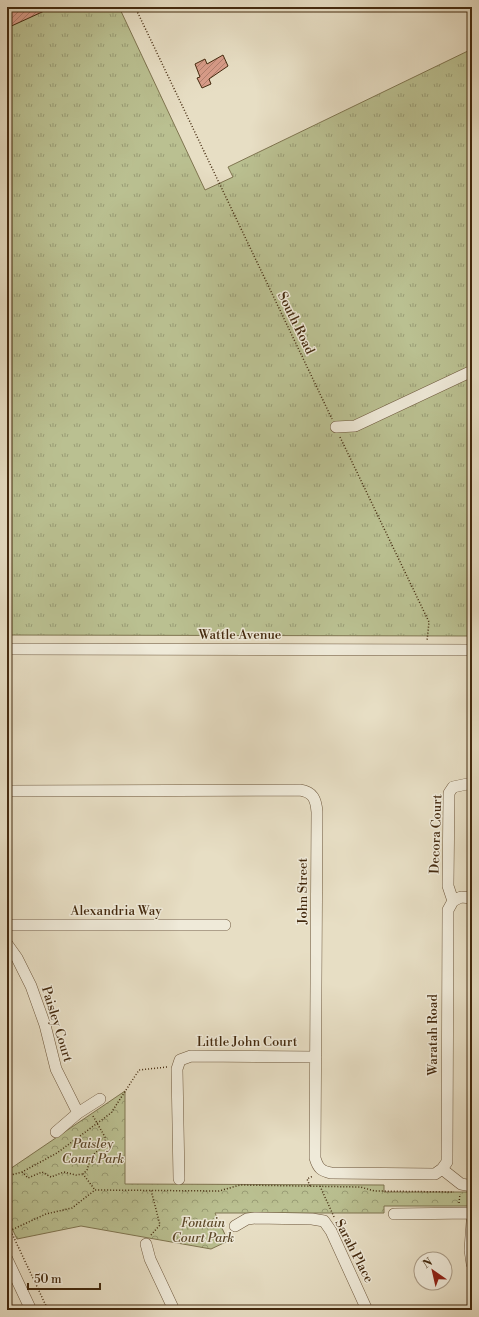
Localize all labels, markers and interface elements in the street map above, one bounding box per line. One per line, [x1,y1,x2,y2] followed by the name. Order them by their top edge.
[274,289,318,357] street label: South Road
[198,627,282,643] street label: Wattle Avenue
[427,794,445,874] street label: Decora Court
[295,857,311,925] street label: John Street
[69,903,162,919] street label: Alexandria Way
[38,984,76,1064] street label: Paisley Court
[425,994,441,1077] street label: Waratah Road
[197,1034,298,1050] street label: Little John Court
[62,1136,124,1167] park label: Paisley Court Park
[172,1215,234,1246] park label: Fontain Court Park
[331,1217,377,1286] street label: Sarah Place
[413,1251,453,1291] north arrow
[420,1255,436,1272] text: N
[28,1265,100,1291] scale bar
[34,1272,62,1287] text: 50 m

